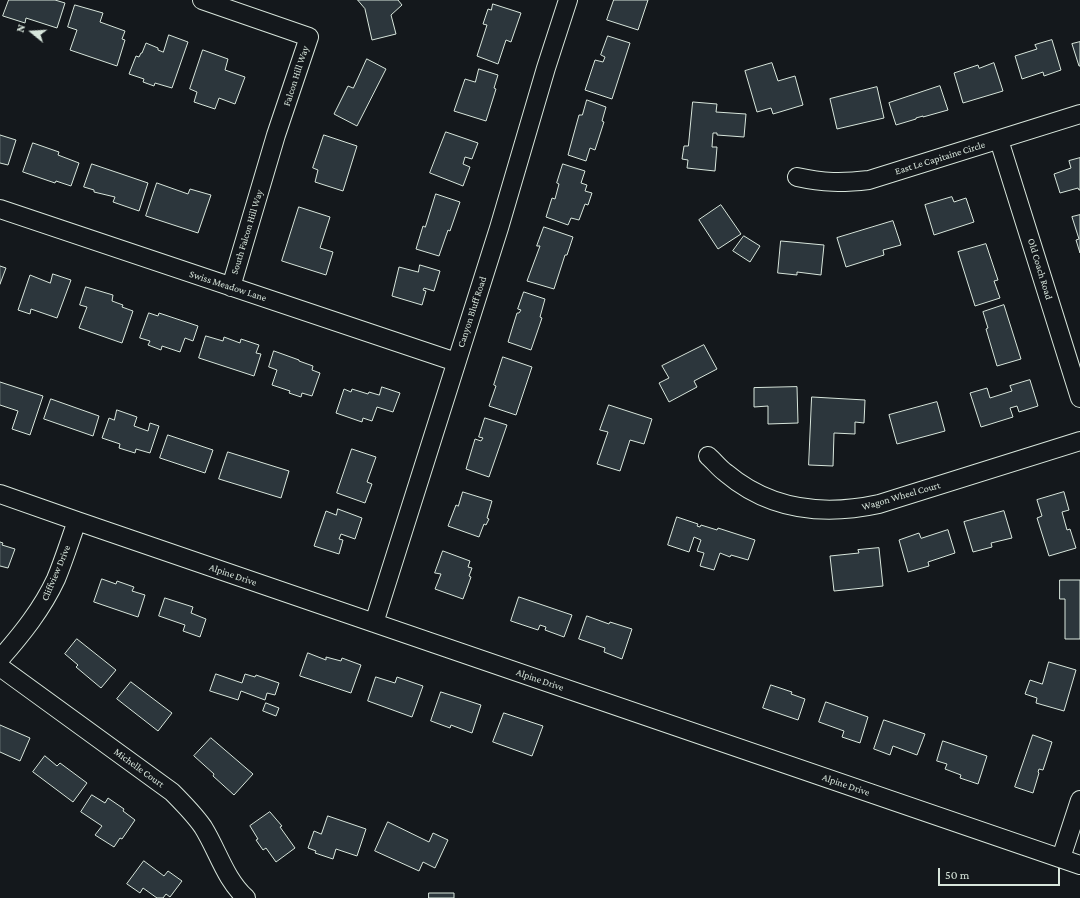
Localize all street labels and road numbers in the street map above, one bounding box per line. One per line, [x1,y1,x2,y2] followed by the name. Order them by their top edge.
[281,44,311,108] street label: Falcon Hill Way
[893,139,987,177] street label: East Le Capitaine Circle
[228,188,266,276] street label: South Falcon Hill Way
[1025,237,1055,301] street label: Old Coach Road
[188,268,268,304] street label: Swiss Meadow Lane
[455,275,489,349] street label: Canyon Bluff Road
[860,479,942,513] street label: Wagon Wheel Court
[39,543,73,603] street label: Cliffview Drive
[208,561,258,589] street label: Alpine Drive
[515,666,565,694] street label: Alpine Drive
[111,746,167,790] street label: Michelle Court
[821,771,871,799] street label: Alpine Drive

